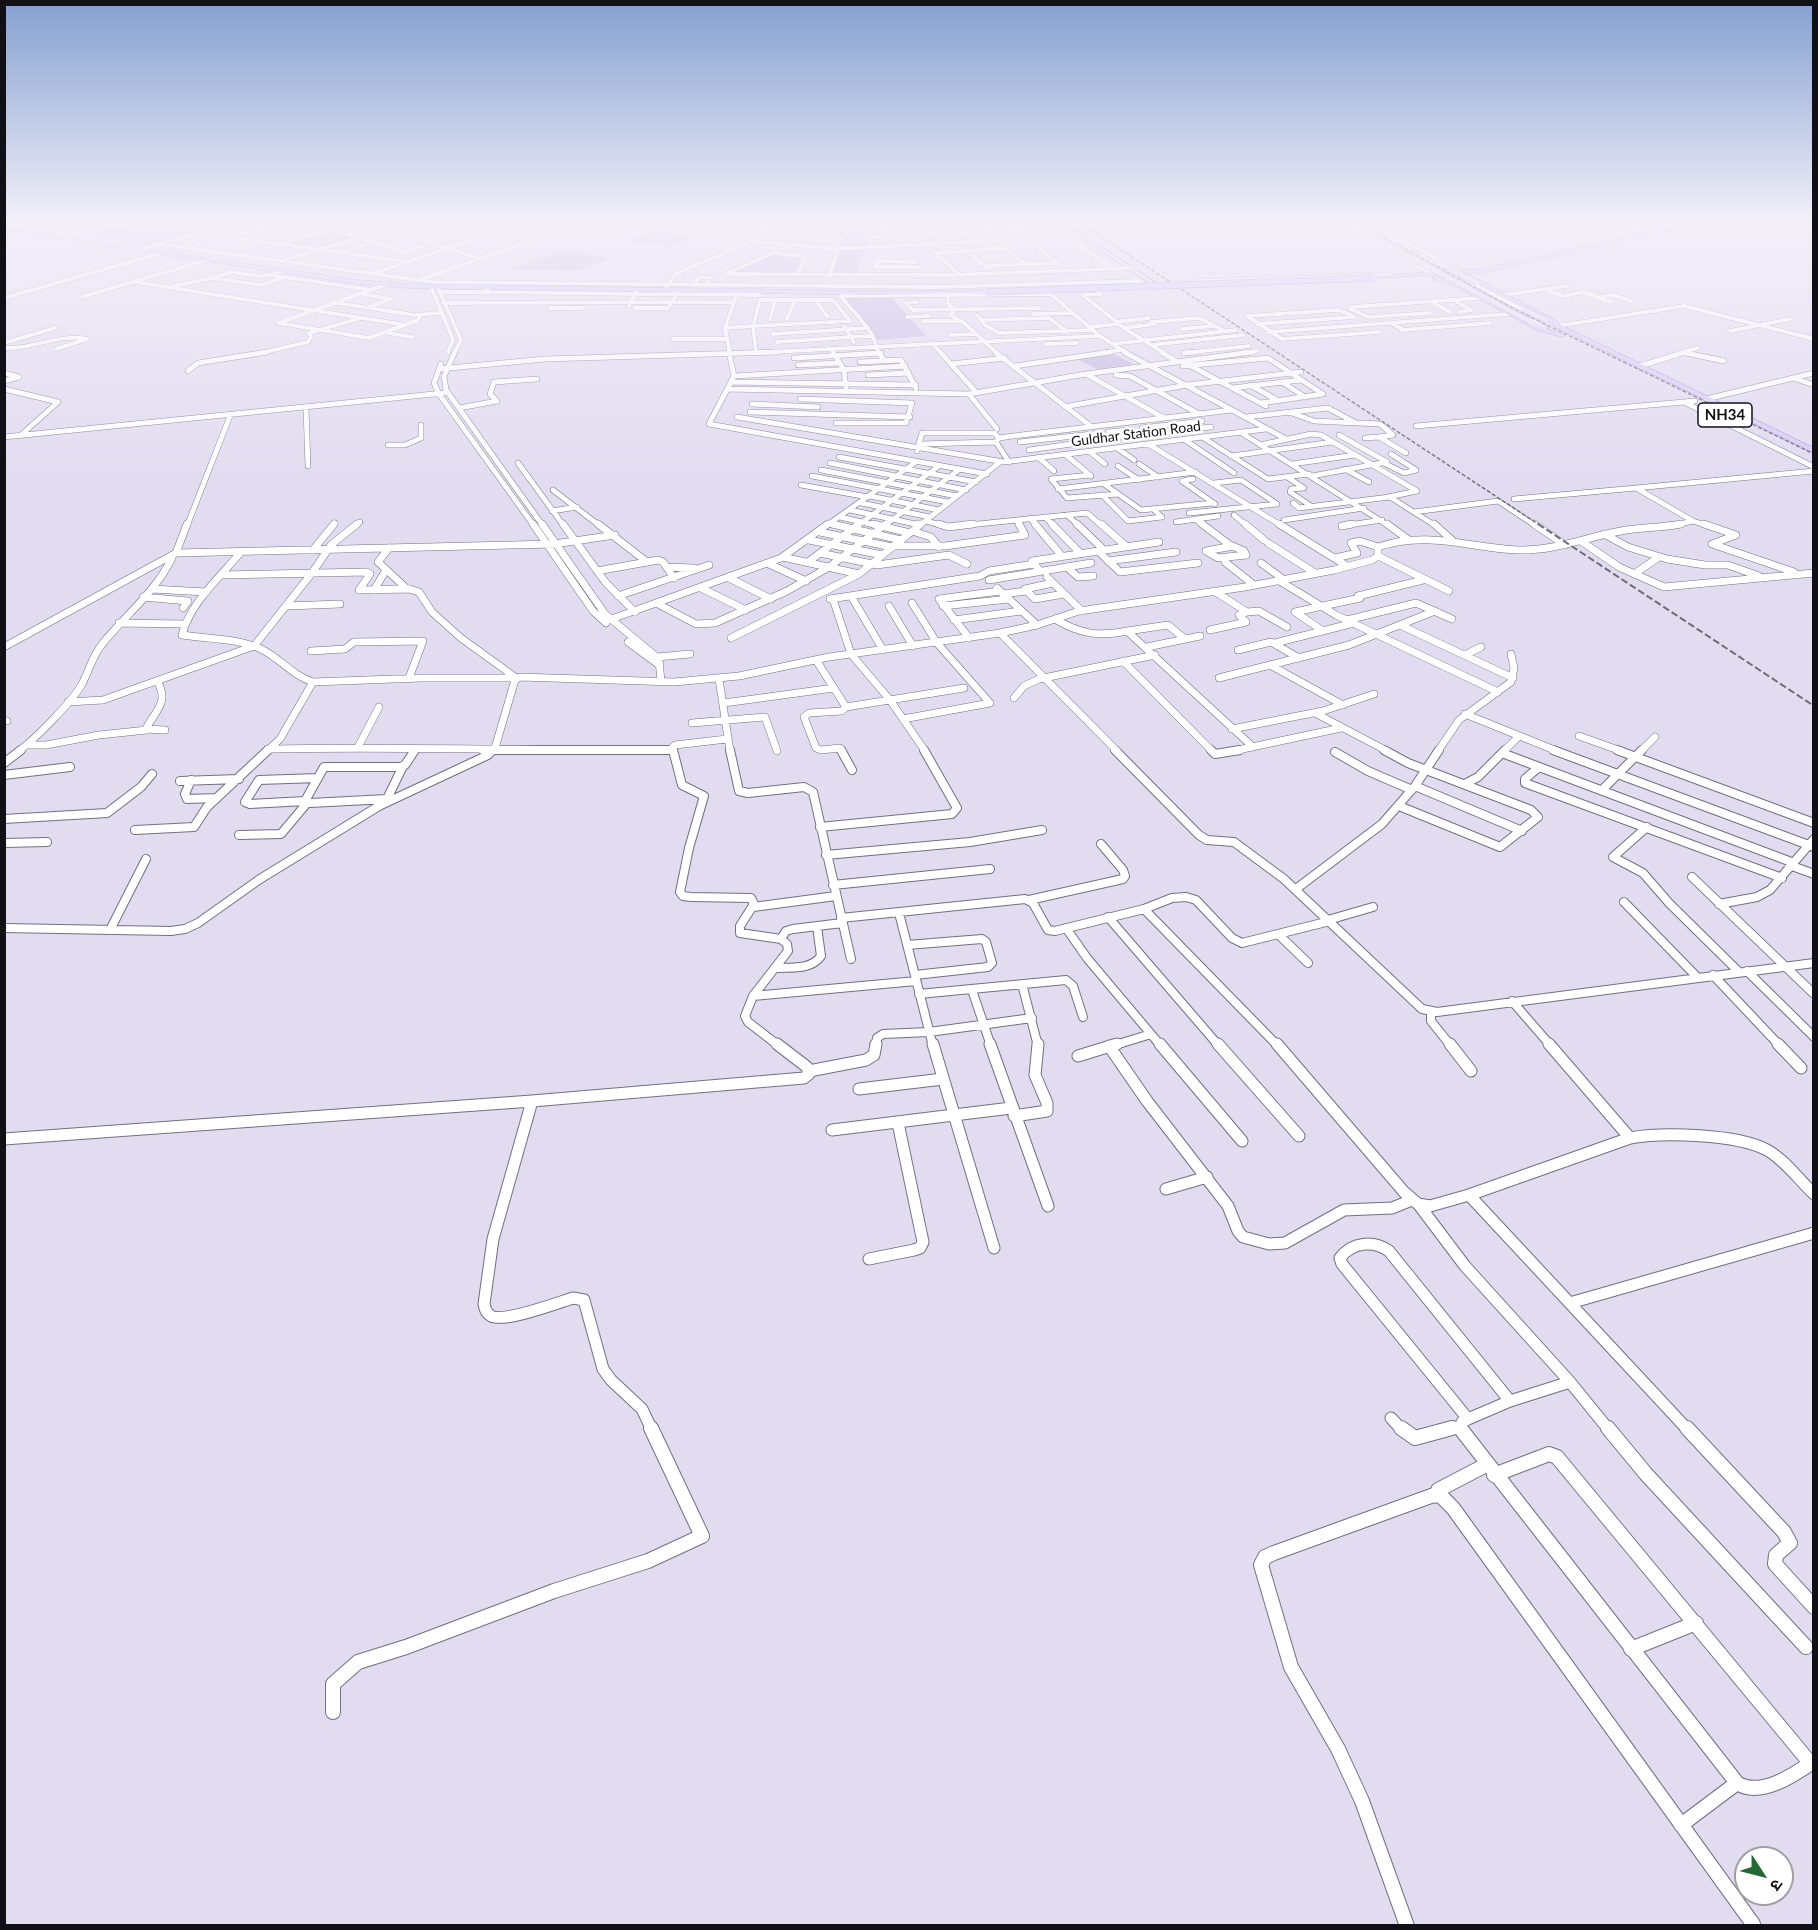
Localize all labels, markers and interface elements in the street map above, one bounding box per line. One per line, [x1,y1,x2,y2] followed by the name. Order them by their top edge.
[1698,403,1752,427] road number: NH34
[1070,418,1202,450] street label: Guldhar Station Road
[1734,1846,1794,1906] north arrow
[1767,1876,1788,1895] text: उ

